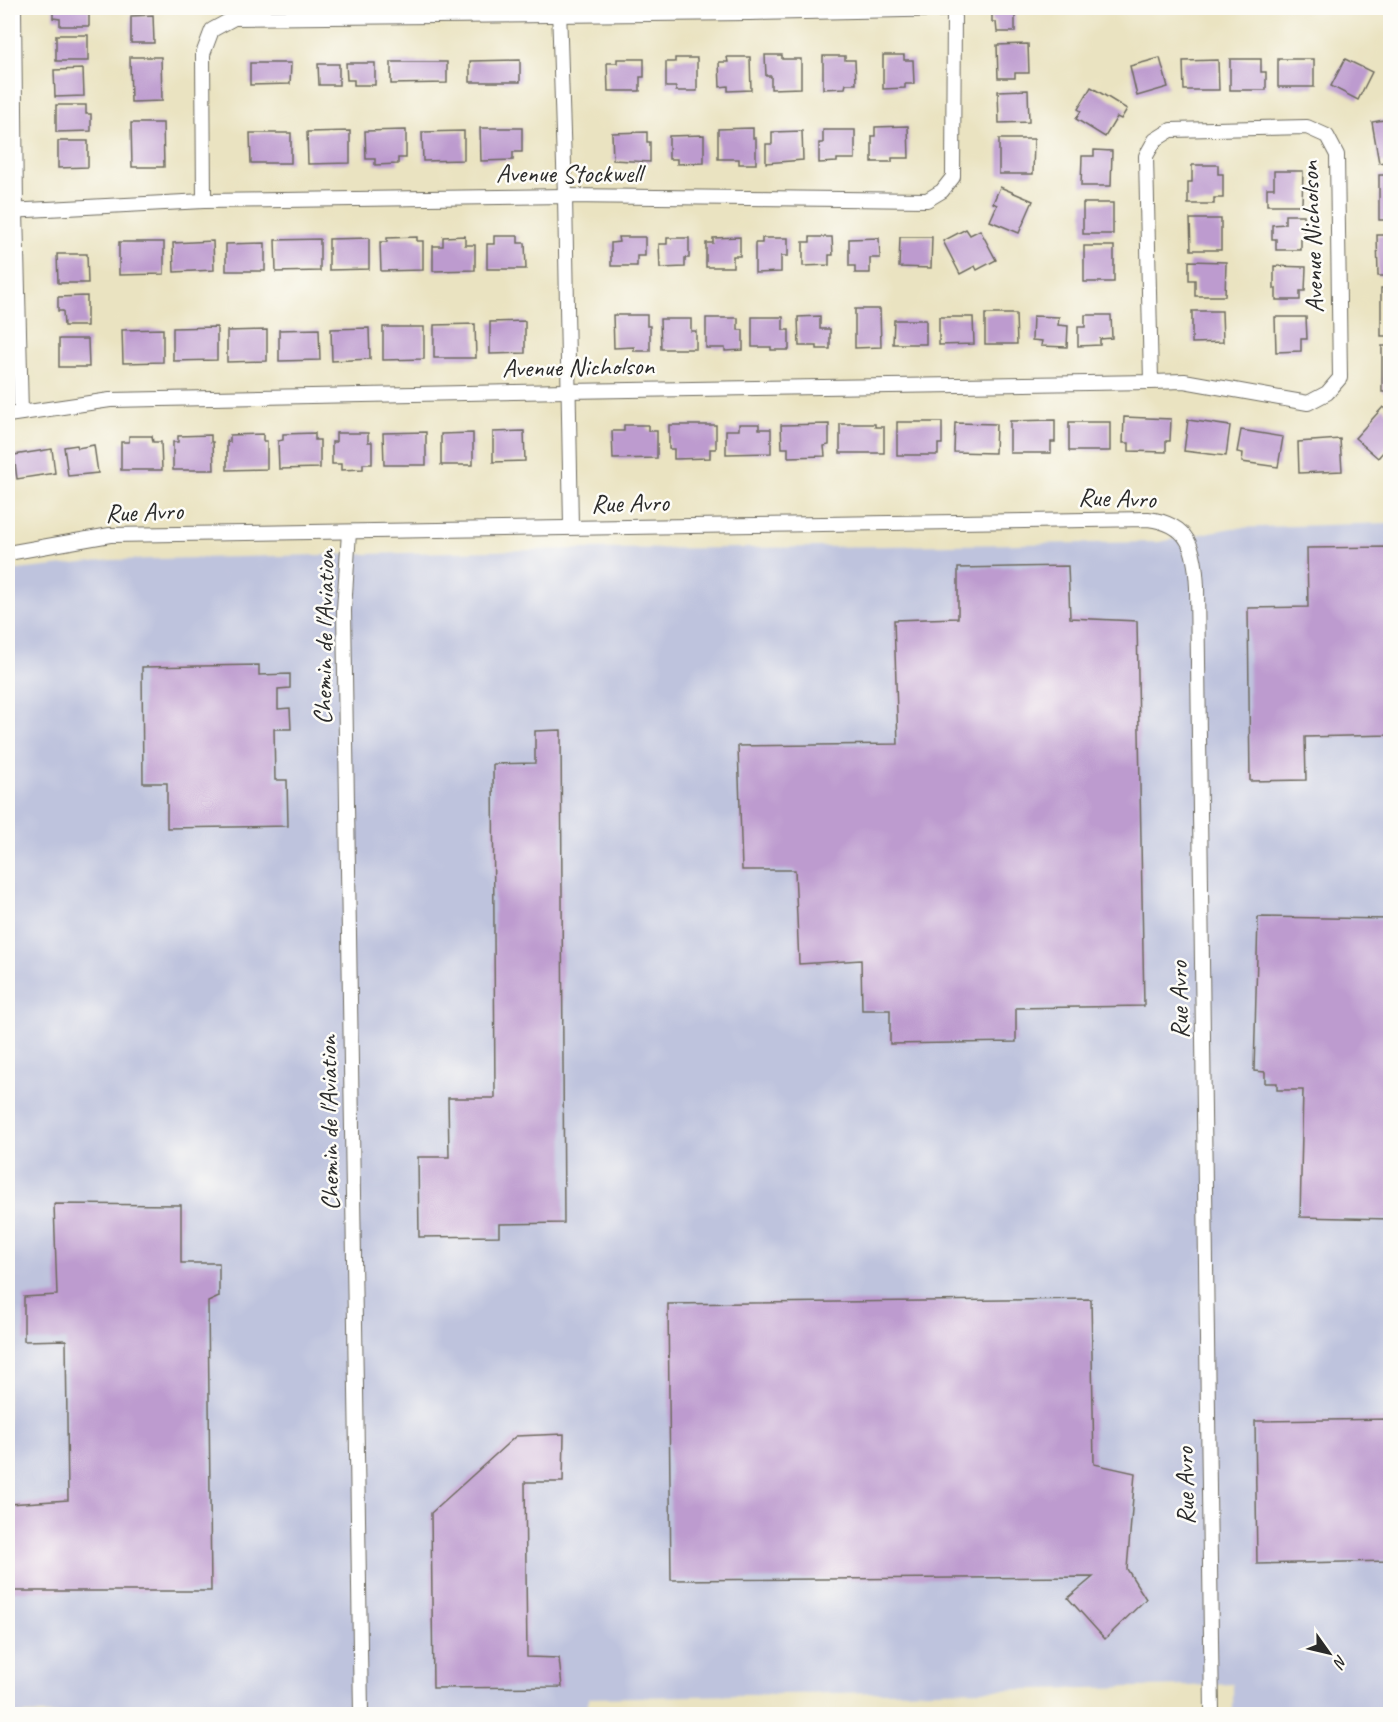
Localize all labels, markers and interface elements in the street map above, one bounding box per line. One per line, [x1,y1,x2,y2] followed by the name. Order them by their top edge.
[496,157,647,190] street label: Avenue Stockwell
[1293,159,1331,314] street label: Avenue Nicholson
[502,349,656,385] street label: Avenue Nicholson
[1078,480,1158,516] street label: Rue Avro
[591,486,671,520] street label: Rue Avro
[105,494,185,530] street label: Rue Avro
[306,548,342,725] street label: Chemin de l'Aviation
[1162,959,1196,1039] street label: Rue Avro
[311,1034,347,1211] street label: Chemin de l'Aviation
[1168,1445,1202,1525] street label: Rue Avro
[1299,1623,1359,1683] north arrow
[1328,1651,1352,1673] text: N

